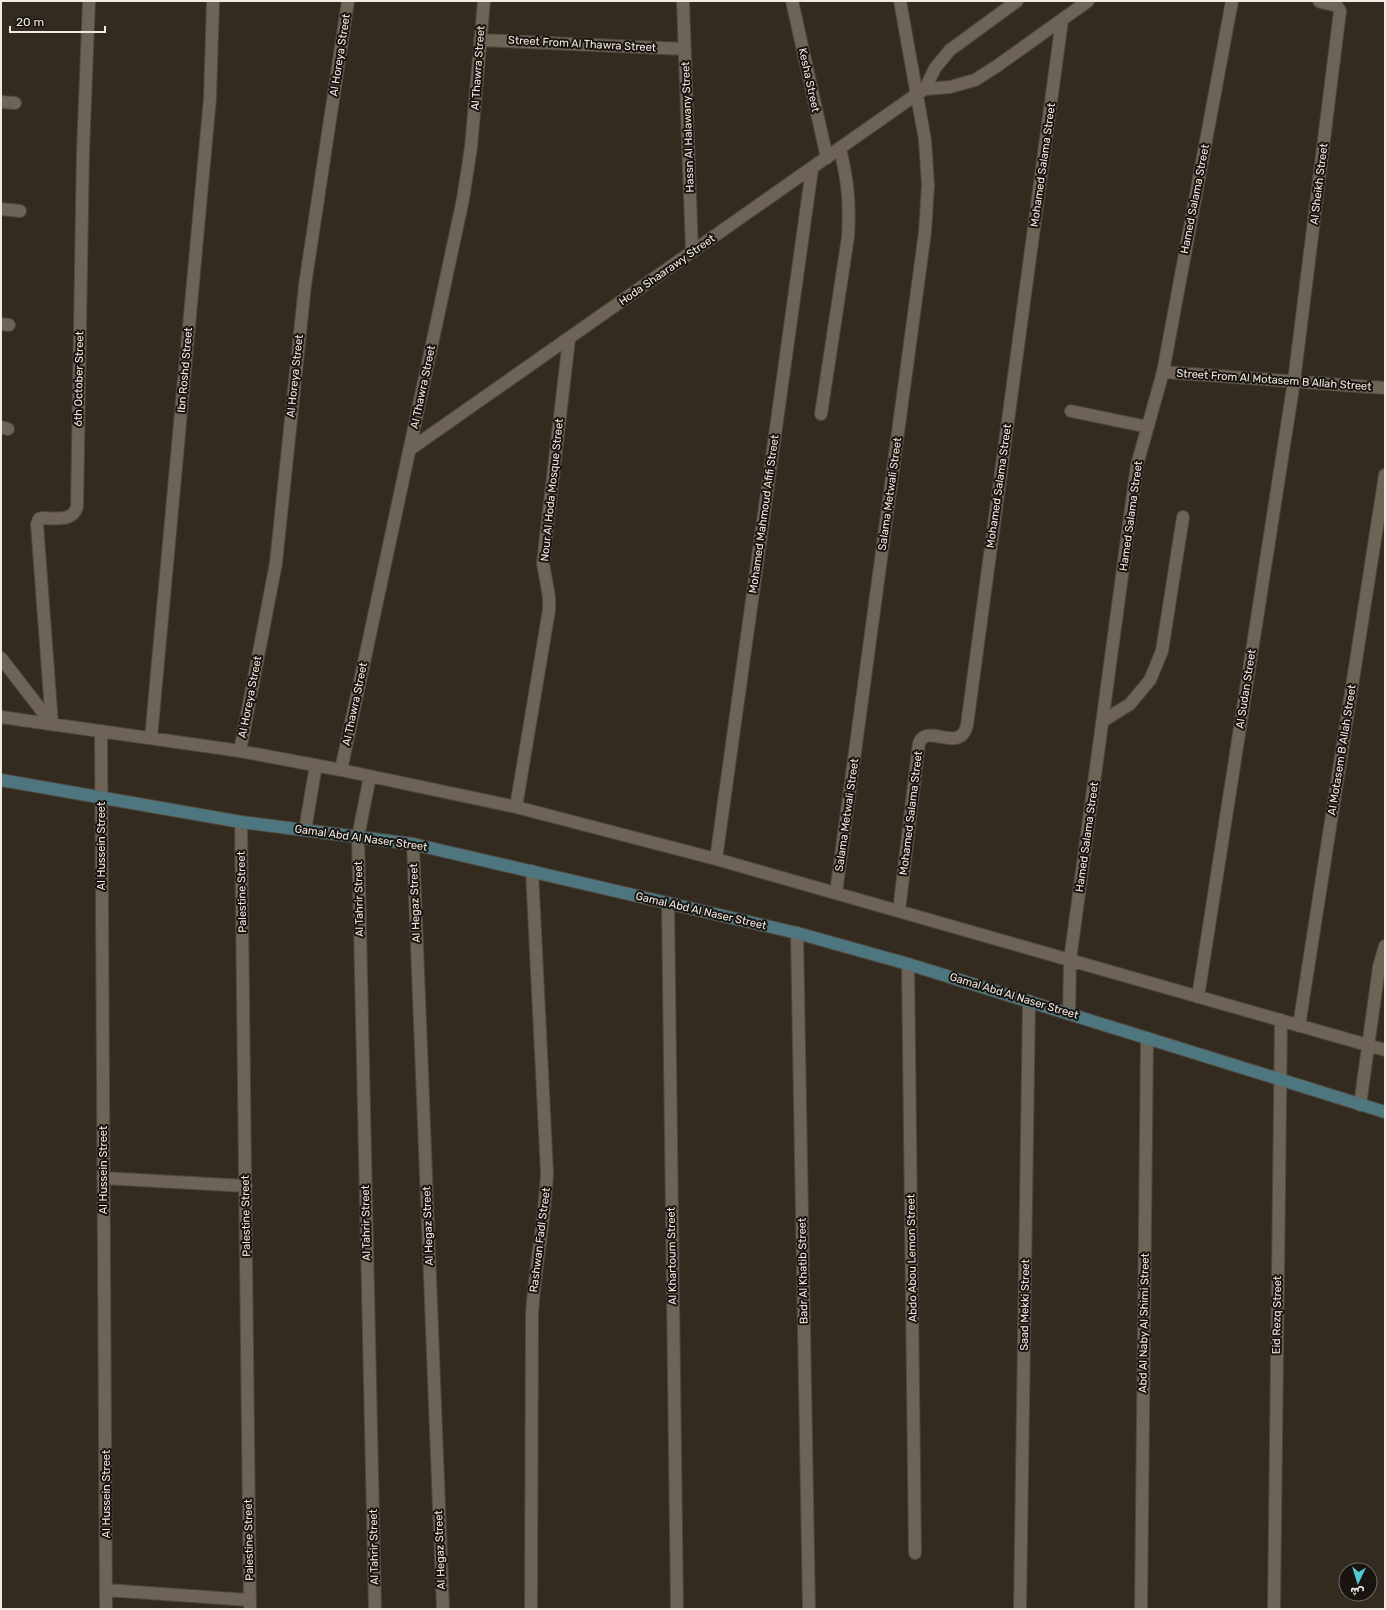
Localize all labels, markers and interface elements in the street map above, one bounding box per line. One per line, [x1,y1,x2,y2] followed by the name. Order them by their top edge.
[10,8,105,34] scale bar
[327,12,353,97] street label: Al Horeya Street
[16,15,44,29] text: 20 m
[469,25,487,111] street label: Al Thawra Street
[508,34,657,54] street label: Street From Al Thawra Street
[796,47,822,114] street label: Kesha Street
[679,61,697,193] street label: Hassn Al Halawany Street
[1028,102,1058,228] street label: Mohamed Salama Street
[1308,142,1331,225] street label: Al Sheikh Street
[1178,143,1212,255] street label: Hamed Salama Street
[616,231,718,308] street label: Hoda Shaarawy Street
[175,326,195,413] street label: Ibn Roshd Street
[72,330,86,427] street label: 6th October Street
[284,333,306,418] street label: Al Horeya Street
[408,343,438,430] street label: Al Thawra Street
[1176,367,1373,393] street label: Street From Al Motasem B Allah Street
[538,417,566,562] street label: Nour Al Hoda Mosque Street
[984,423,1014,549] street label: Mohamed Salama Street
[746,433,782,594] street label: Mohamed Mahmoud Afifi Street
[876,436,904,551] street label: Salama Metwali Street
[1117,459,1145,572] street label: Hamed Salama Street
[1233,648,1259,730] street label: Al Sudan Street
[236,654,264,739] street label: Al Horeya Street
[340,660,370,747] street label: Al Thawra Street
[1325,683,1359,816] street label: Al Motasem B Allah Street
[897,749,925,876] street label: Mohamed Salama Street
[833,757,861,872] street label: Salama Metwali Street
[1073,780,1101,893] street label: Hamed Salama Street
[95,801,108,890] street label: Al Hussein Street
[294,822,429,854] street label: Gamal Abd Al Naser Street
[235,850,249,933] street label: Palestine Street
[352,860,366,937] street label: Al Tahrir Street
[407,862,423,943] street label: Al Hegaz Street
[634,890,768,933] street label: Gamal Abd Al Naser Street
[948,970,1081,1022] street label: Gamal Abd Al Naser Street
[97,1125,110,1214] street label: Al Hussein Street
[239,1174,253,1257] street label: Palestine Street
[359,1184,373,1261] street label: Al Tahrir Street
[420,1185,436,1266] street label: Al Hegaz Street
[527,1186,553,1293] street label: Rashwan Fadl Street
[904,1193,920,1322] street label: Abdo Abou Lemon Street
[665,1206,679,1305] street label: Al Khartoum Street
[796,1217,810,1324] street label: Badr Al Khatib Street
[1136,1252,1152,1393] street label: Abd Al Naby Al Shimi Street
[1018,1258,1032,1351] street label: Saad Mekki Street
[1270,1275,1284,1354] street label: Eid Rezq Street
[100,1449,113,1538] street label: Al Hussein Street
[242,1498,256,1581] street label: Palestine Street
[367,1508,381,1585] street label: Al Tahrir Street
[432,1509,448,1590] street label: Al Hegaz Street
[1338,1562,1378,1602] north arrow
[1350,1585,1365,1598] text: ش

